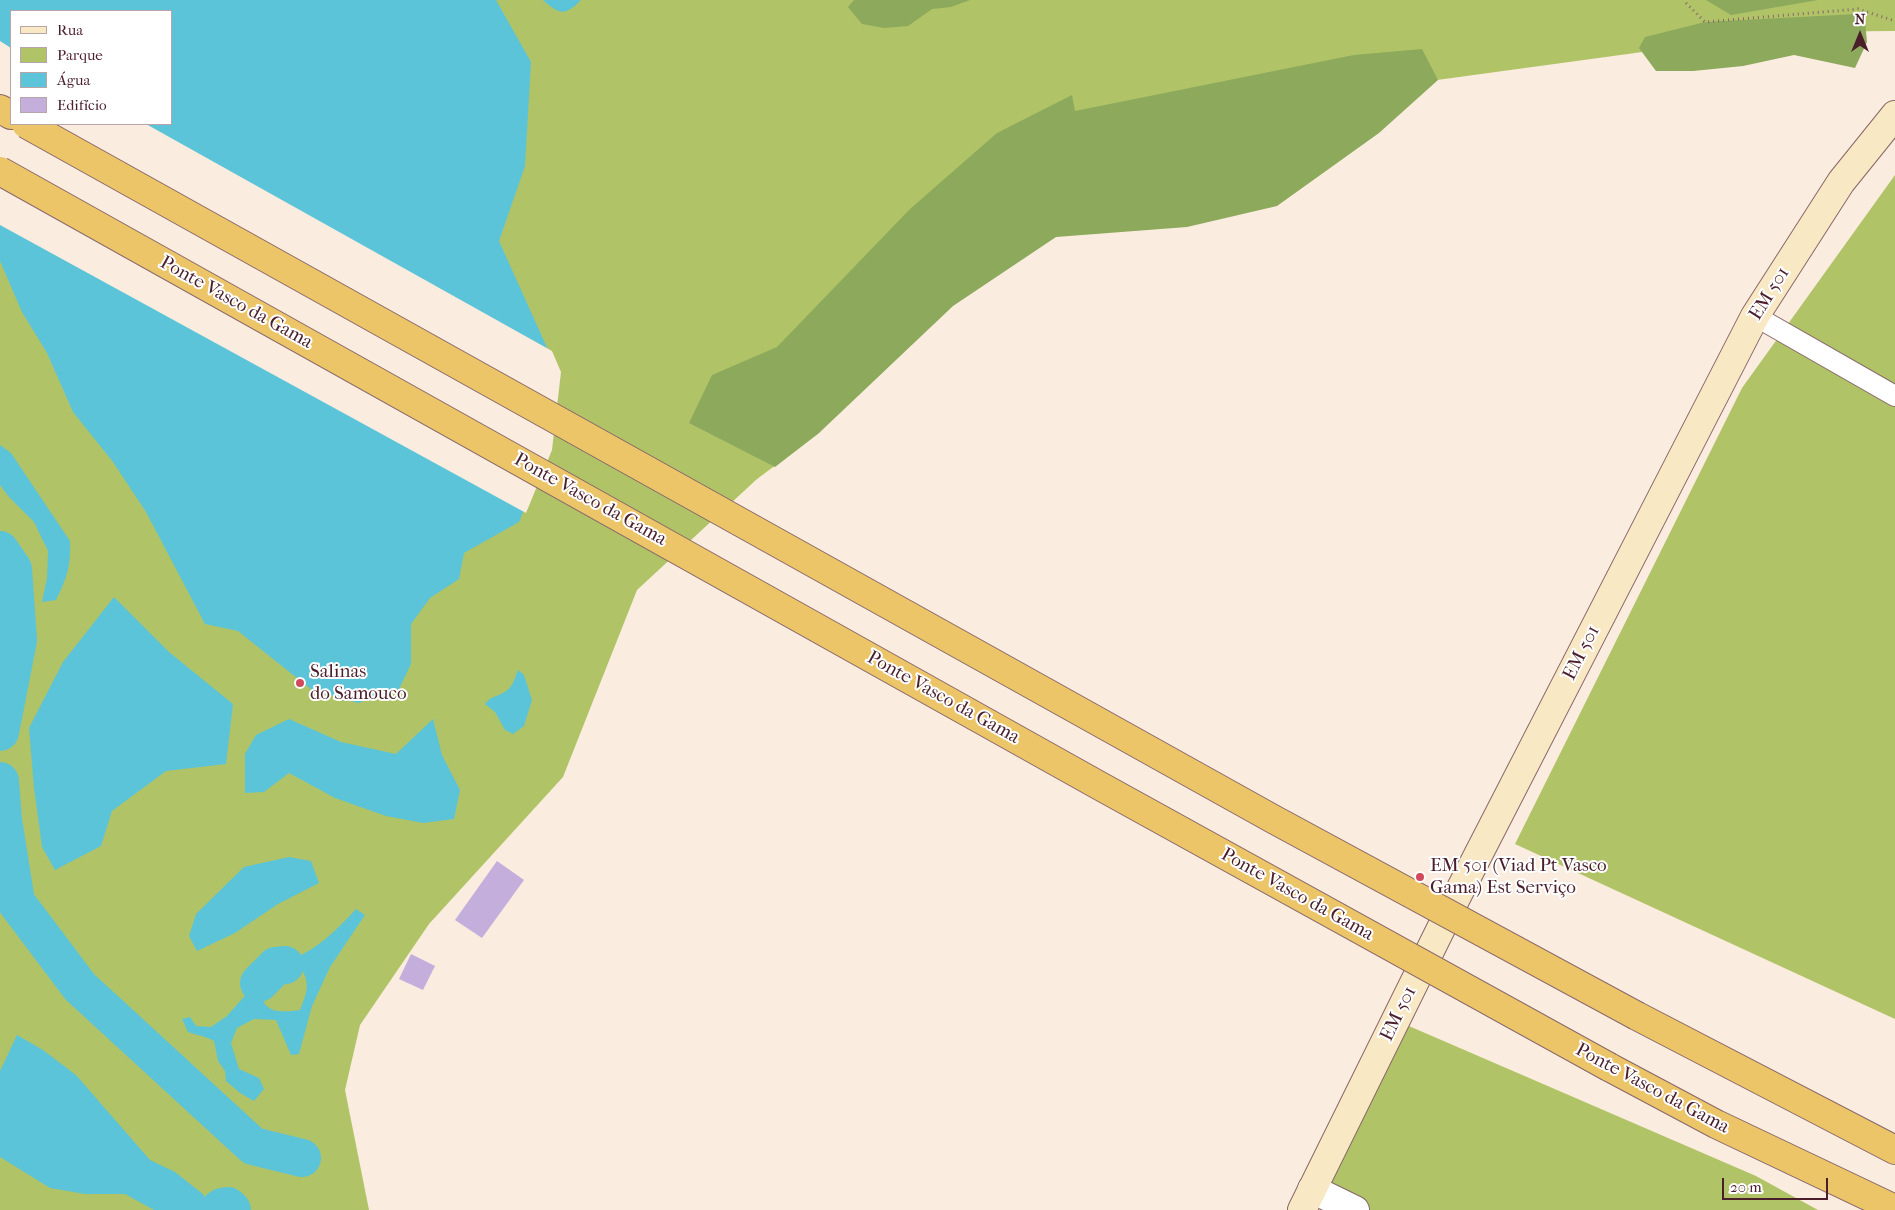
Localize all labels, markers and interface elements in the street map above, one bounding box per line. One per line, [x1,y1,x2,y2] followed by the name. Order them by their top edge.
[10,10,172,125] legend
[1835,10,1885,60] north arrow
[1855,11,1865,28] text: N
[57,21,83,39] text: Rua
[57,46,103,64] text: Parque
[57,71,90,89] text: Água
[57,96,107,114] text: Edifício
[156,252,316,354] street label: Ponte Vasco da Gama
[1745,263,1795,325] street label: EM 501
[510,449,670,551] street label: Ponte Vasco da Gama
[1559,622,1605,684] street label: EM 501
[863,647,1023,749] street label: Ponte Vasco da Gama
[310,661,407,705] place label: Salinas do Samouco
[294,677,306,689] marker: Salinas do Samouco
[1217,844,1377,946] street label: Ponte Vasco da Gama
[1430,855,1607,899] place label: EM 501 (Viad Pt Vasco Gama) Est Serviço
[1414,871,1426,883] marker: EM 501 (Viad Pt Vasco Gama) Est Serviço
[1376,983,1422,1045] street label: EM 501
[1571,1039,1733,1139] street label: Ponte Vasco da Gama
[1725,1168,1831,1200] scale bar
[1730,1178,1762,1196] text: 20 m

